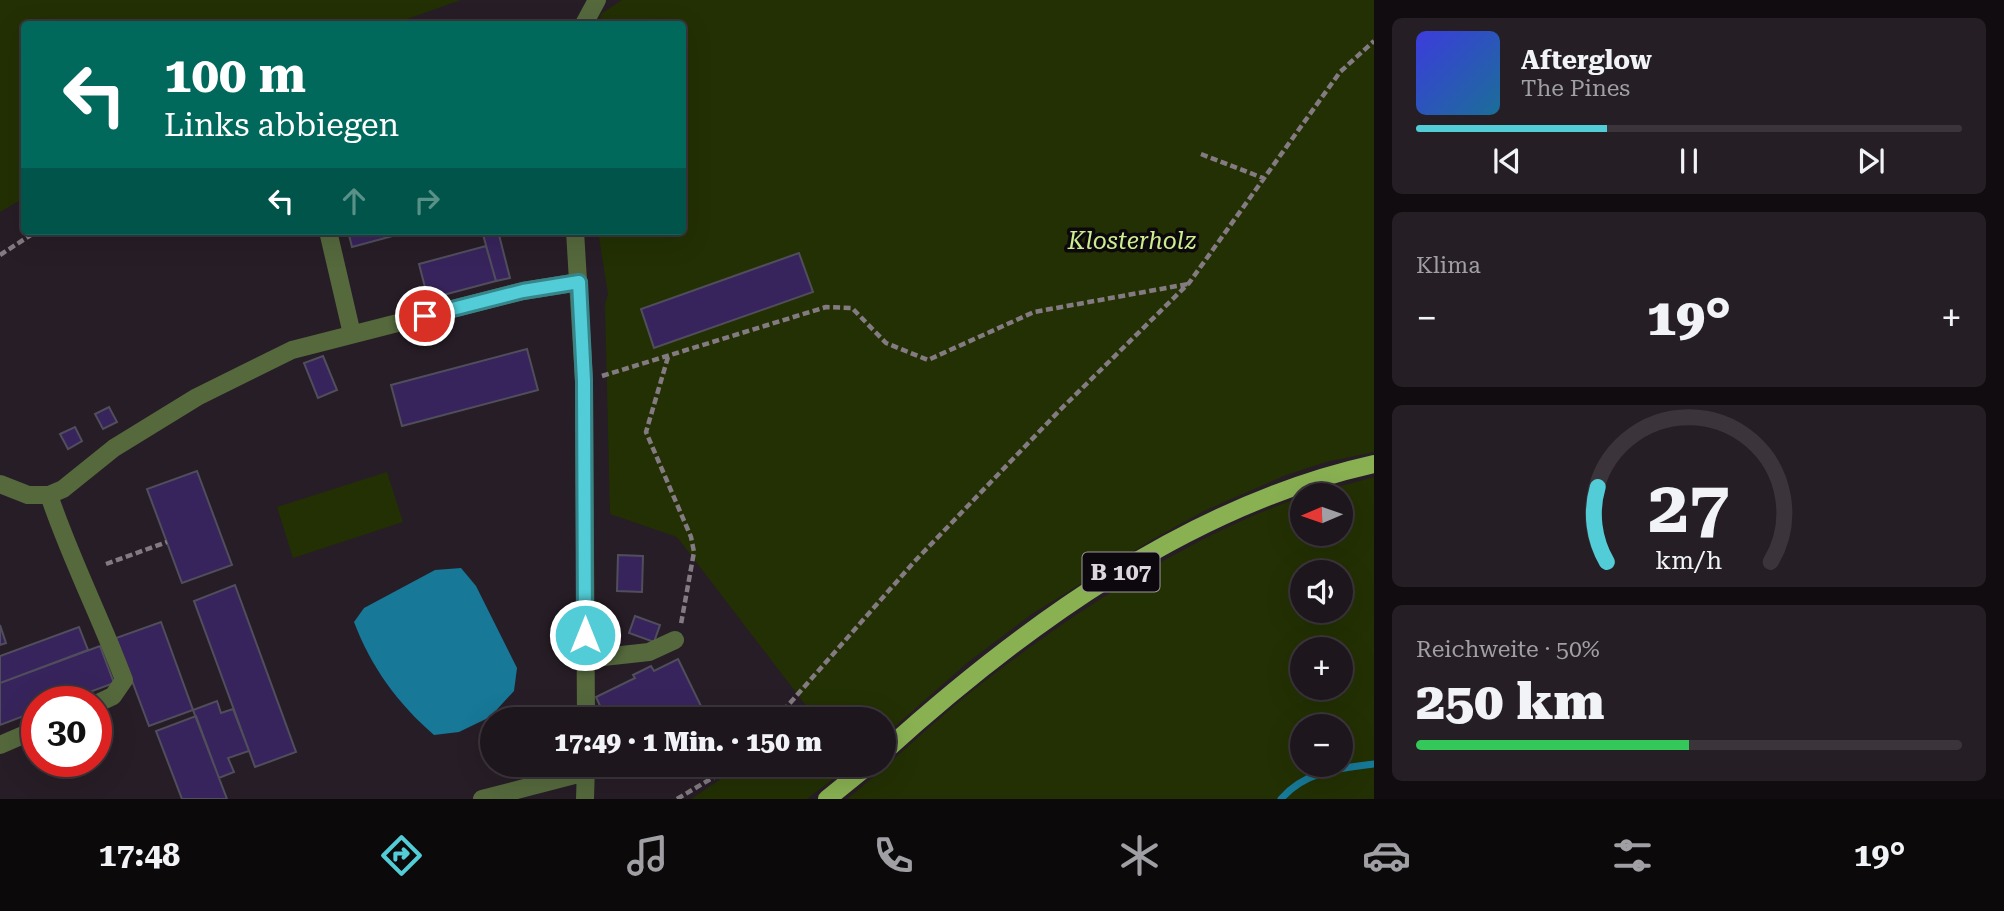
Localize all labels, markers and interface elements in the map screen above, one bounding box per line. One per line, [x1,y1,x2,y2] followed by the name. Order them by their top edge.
[1521,45,1652,75] text: Afterglow
[164,47,306,104] text: 100 m
[49,49,140,140] icon: left
[1521,75,1630,102] text: The Pines
[164,106,399,144] text: Links abbiegen
[1488,142,1526,180] icon: previous
[1670,142,1708,180] icon: pause
[1852,142,1890,180] icon: next
[262,182,300,220] icon: left
[335,182,373,220] icon: ahead
[408,182,446,220] icon: right
[1067,227,1196,255] park label: Klosterholz
[1416,252,1481,279] text: Klima
[395,286,455,346] pin
[1647,287,1731,348] text: 19°
[1416,296,1437,340] text: −
[1941,296,1962,340] text: +
[406,297,444,335] icon: arrive
[1648,466,1730,551] text: 27
[1290,483,1353,546] north arrow
[1290,483,1353,777] map controls
[1656,546,1722,575] text: km/h
[1082,552,1160,592] road number: B 107
[1290,560,1353,623] button: sound
[548,598,622,672] position arrow
[1416,636,1600,663] text: Reichweite · 50%
[1290,637,1353,700] button: +
[1416,671,1604,732] text: 250 km
[21,686,112,777] speed limit sign: 30
[1290,714,1353,777] button: −
[554,727,822,757] text: 17:49 · 1 Min. · 150 m
[377,831,426,880] icon: directions
[623,831,672,880] icon: music
[869,831,918,880] icon: phone
[1115,831,1164,880] icon: climate
[1362,831,1411,880] icon: car
[1608,831,1657,880] icon: filters
[99,836,180,874] text: 17:48
[1854,836,1905,874] text: 19°

